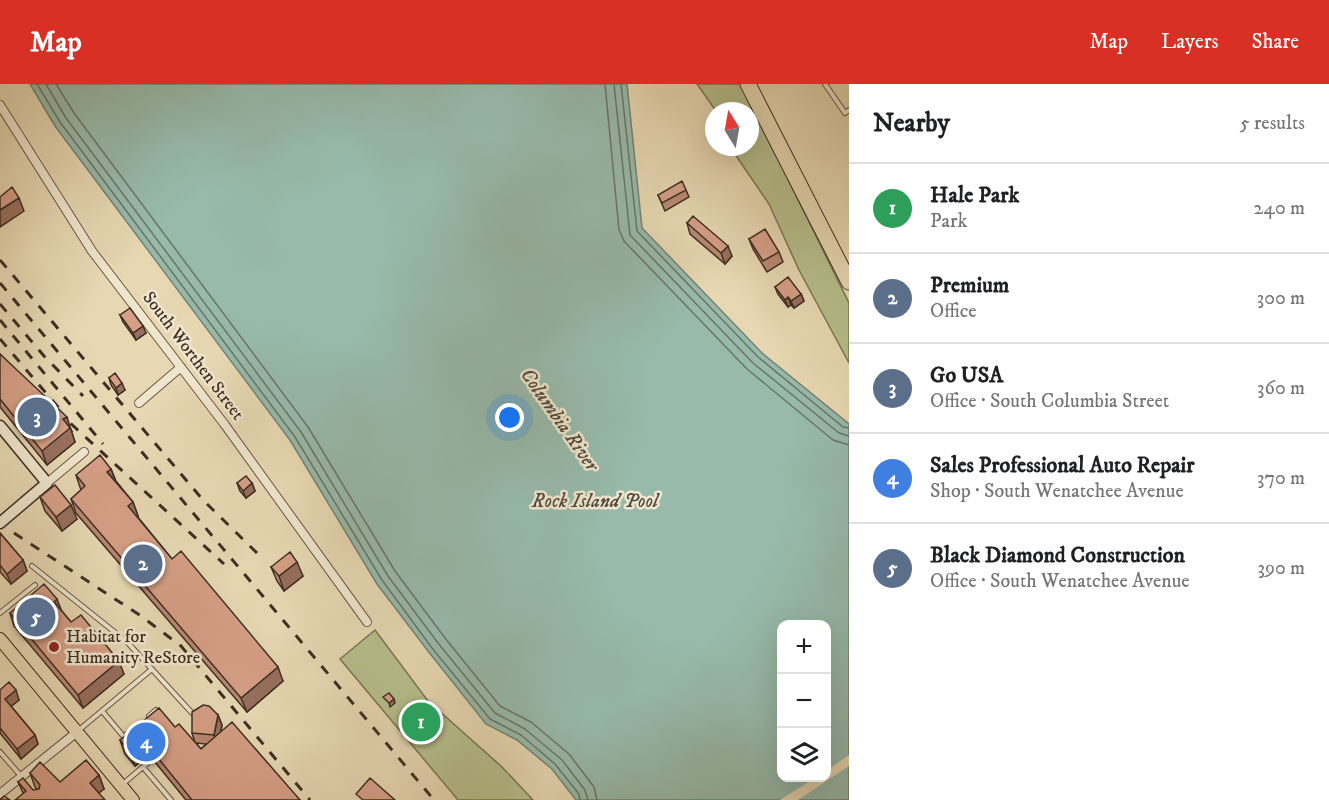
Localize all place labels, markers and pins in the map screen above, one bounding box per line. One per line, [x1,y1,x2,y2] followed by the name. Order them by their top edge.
[18,394,57,440] pin: 3
[124,542,162,586] pin: 2
[16,594,56,640] pin: 5
[66,626,200,669] place label: Habitat for Humanity ReStore
[47,640,61,654] marker: Habitat for Humanity ReStore
[402,700,440,744] pin: 1
[126,720,166,764] pin: 4

